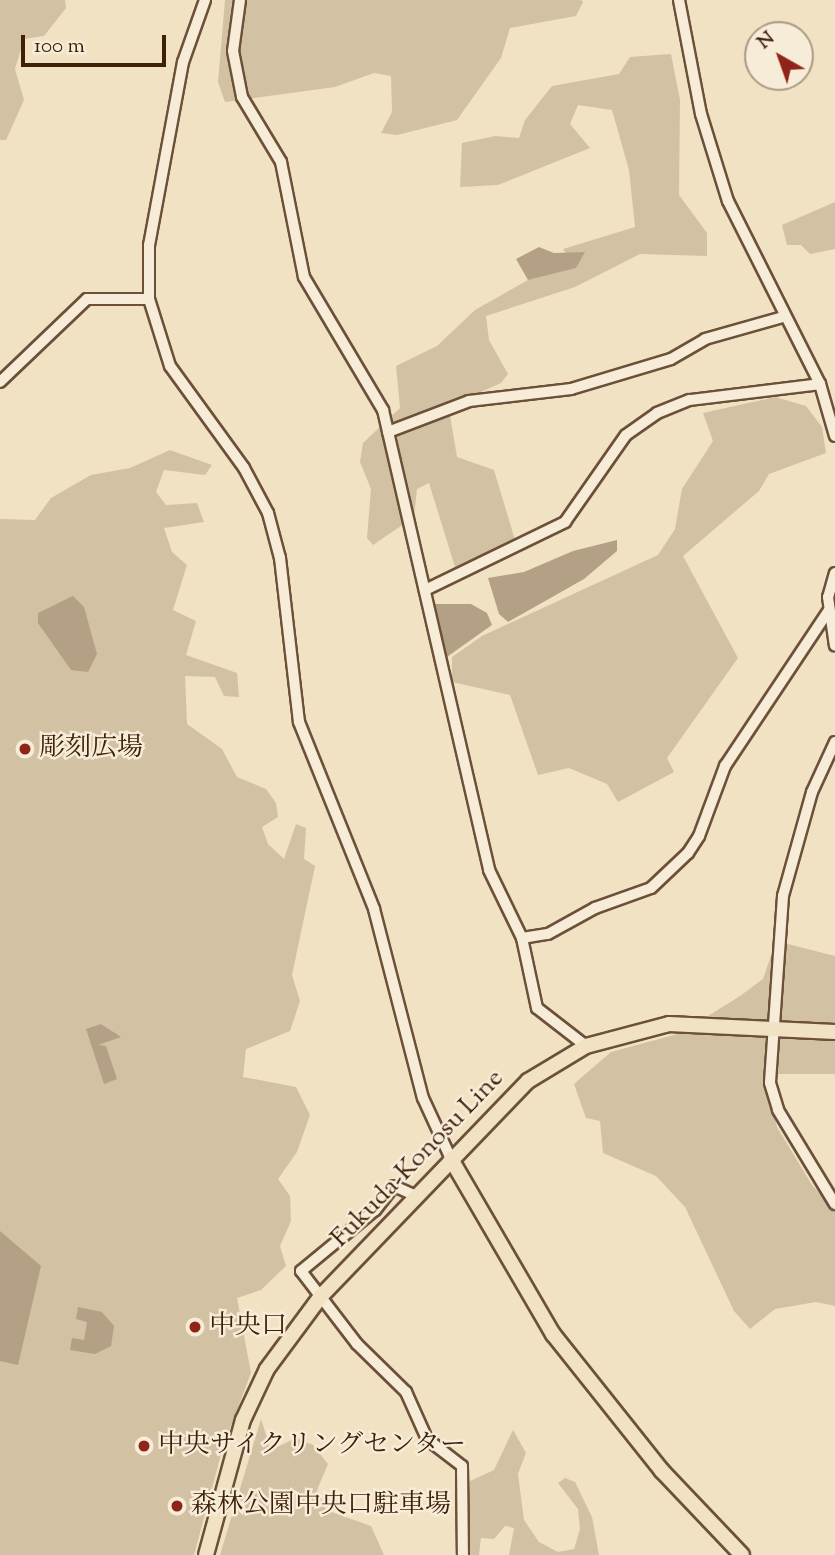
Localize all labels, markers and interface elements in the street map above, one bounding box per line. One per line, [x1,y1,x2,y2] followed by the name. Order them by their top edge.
[24,21,170,65] scale bar
[744,21,814,91] north arrow
[752,26,781,56] text: N
[34,32,85,62] text: 100 m
[39,733,143,765] place label: 彫刻広場
[17,741,33,757] marker: 彫刻広場
[325,1064,511,1254] street label: Fukuda-Konosu Line
[209,1311,287,1343] place label: 中央口
[187,1319,203,1335] marker: 中央口
[158,1430,470,1462] place label: 中央サイクリングセンター
[136,1438,152,1454] marker: 中央サイクリングセンター
[191,1490,451,1522] place label: 森林公園中央口駐車場
[169,1498,185,1514] marker: 森林公園中央口駐車場

